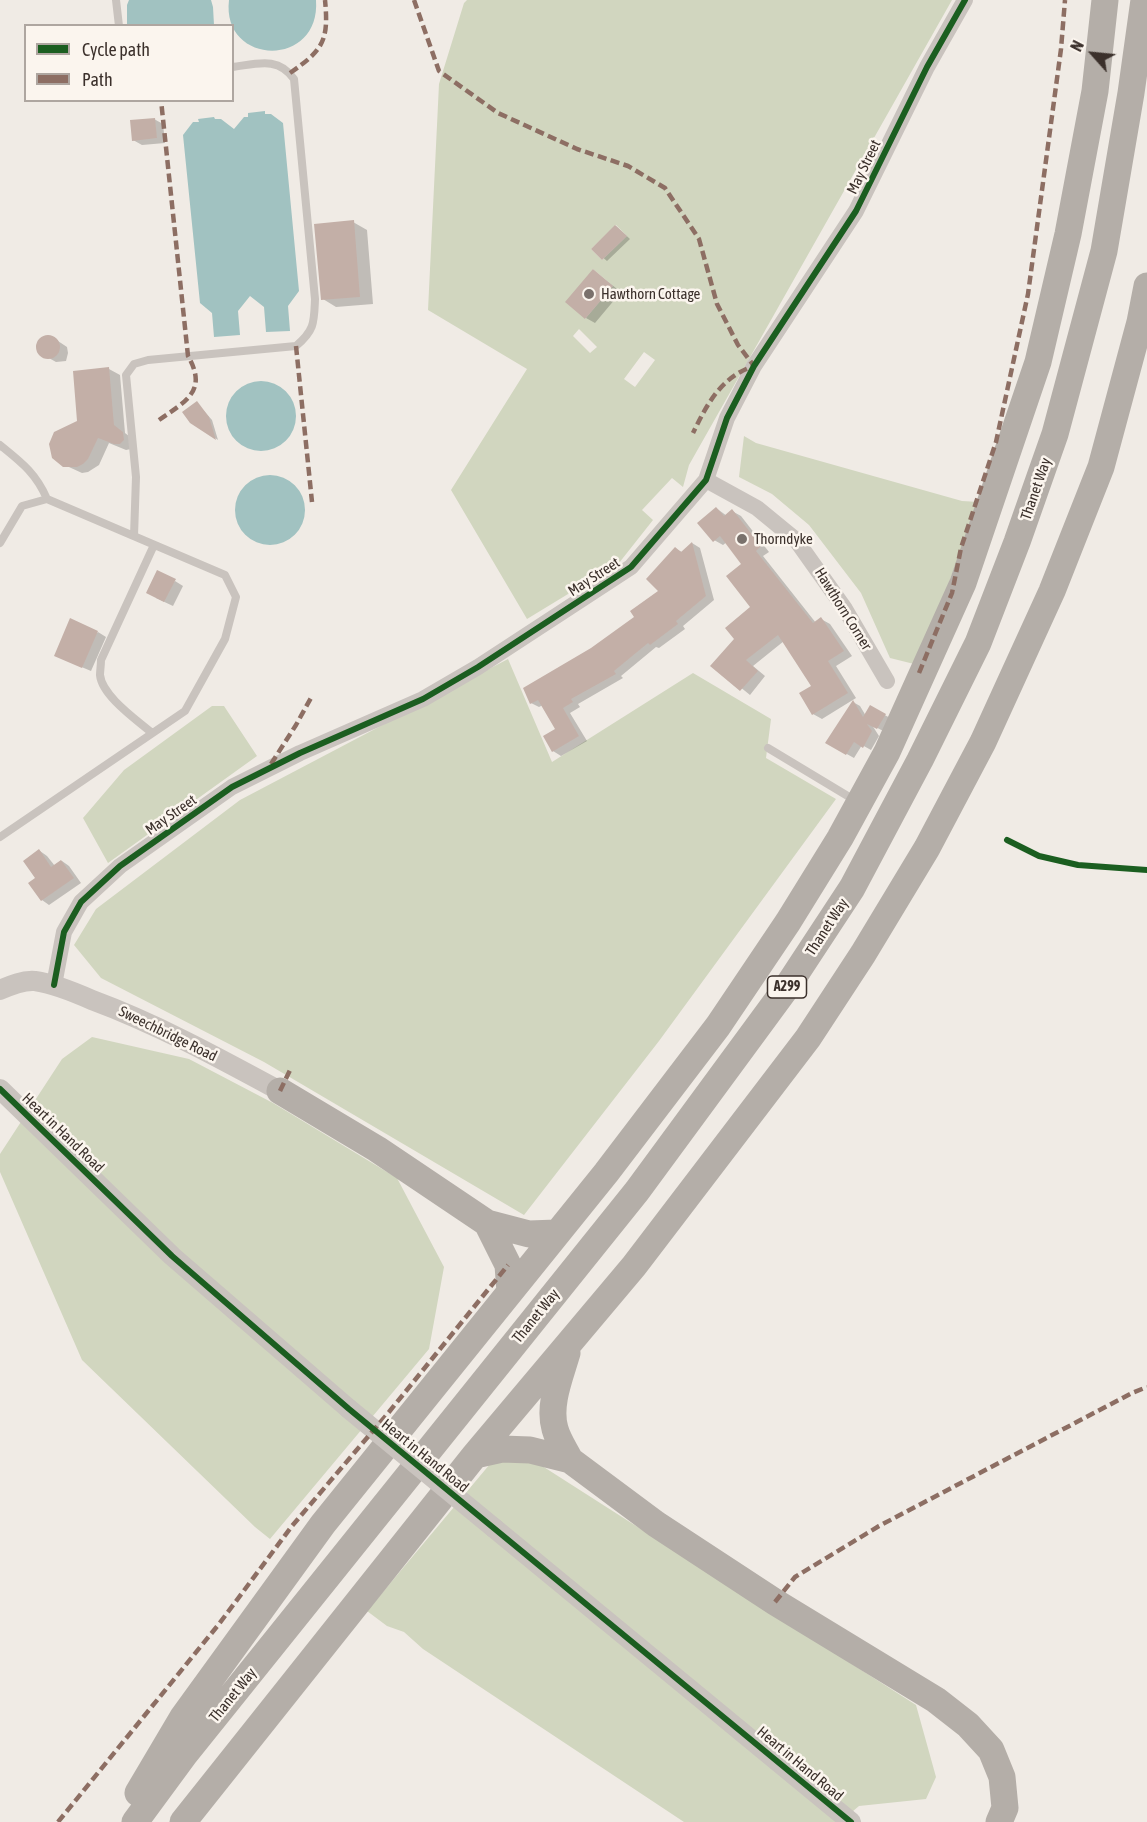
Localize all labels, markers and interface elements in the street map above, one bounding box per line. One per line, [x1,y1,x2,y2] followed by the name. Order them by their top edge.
[24,24,234,102] legend
[1063,24,1123,84] north arrow
[1067,38,1087,54] text: N
[82,39,150,60] text: Cycle path
[82,69,113,90] text: Path
[843,137,885,197] street label: May Street
[601,285,700,303] place label: Hawthorn Cottage
[582,287,596,301] marker: Hawthorn Cottage
[1017,456,1055,522] street label: Thanet Way
[754,530,813,548] place label: Thorndyke
[735,532,749,546] marker: Thorndyke
[565,554,623,600] street label: May Street
[811,564,875,654] street label: Hawthorn Corner
[142,791,200,839] street label: May Street
[802,895,852,959] street label: Thanet Way
[768,976,806,998] road number: A299
[116,1002,220,1066] street label: Sweechbridge Road
[18,1089,108,1177] street label: Heart in Hand Road
[509,1285,563,1347] street label: Thanet Way
[378,1415,472,1497] street label: Heart in Hand Road
[206,1664,260,1726] street label: Thanet Way
[753,1723,847,1805] street label: Heart in Hand Road

